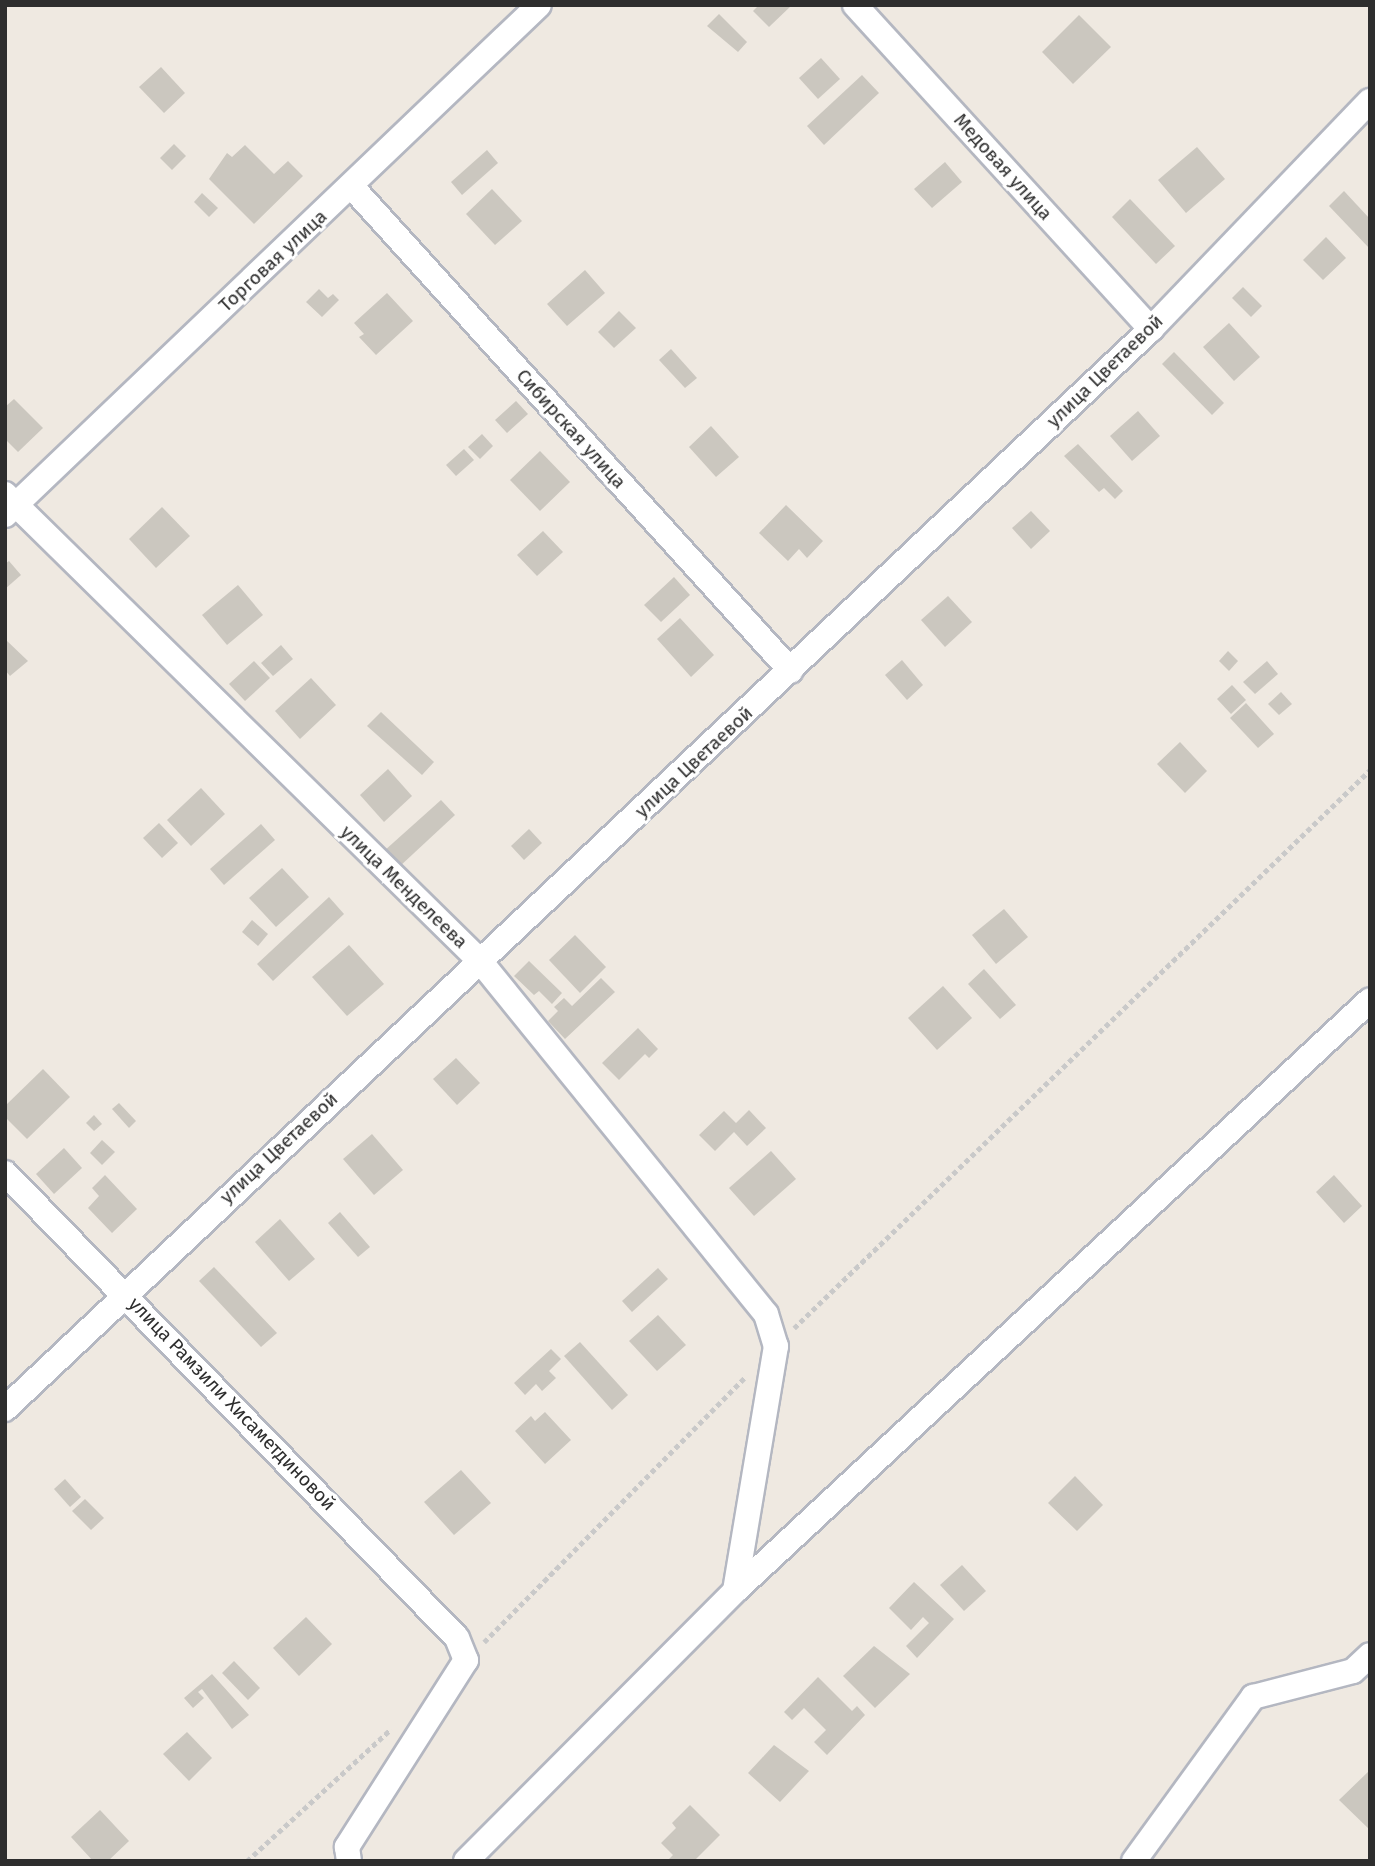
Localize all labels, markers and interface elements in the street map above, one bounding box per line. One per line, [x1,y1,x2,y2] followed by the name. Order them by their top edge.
[949,109,1057,225] street label: Медовая улица
[214,205,332,317] street label: Торговая улица
[1042,310,1168,432] street label: улица Цветаевой
[511,365,631,493] street label: Сибирская улица
[630,702,758,822] street label: улица Цветаевой
[336,821,472,953] street label: улица Менделеева
[215,1088,343,1208] street label: улица Цветаевой
[124,1293,340,1515] street label: улица Рамзили Хисаметдиновой

